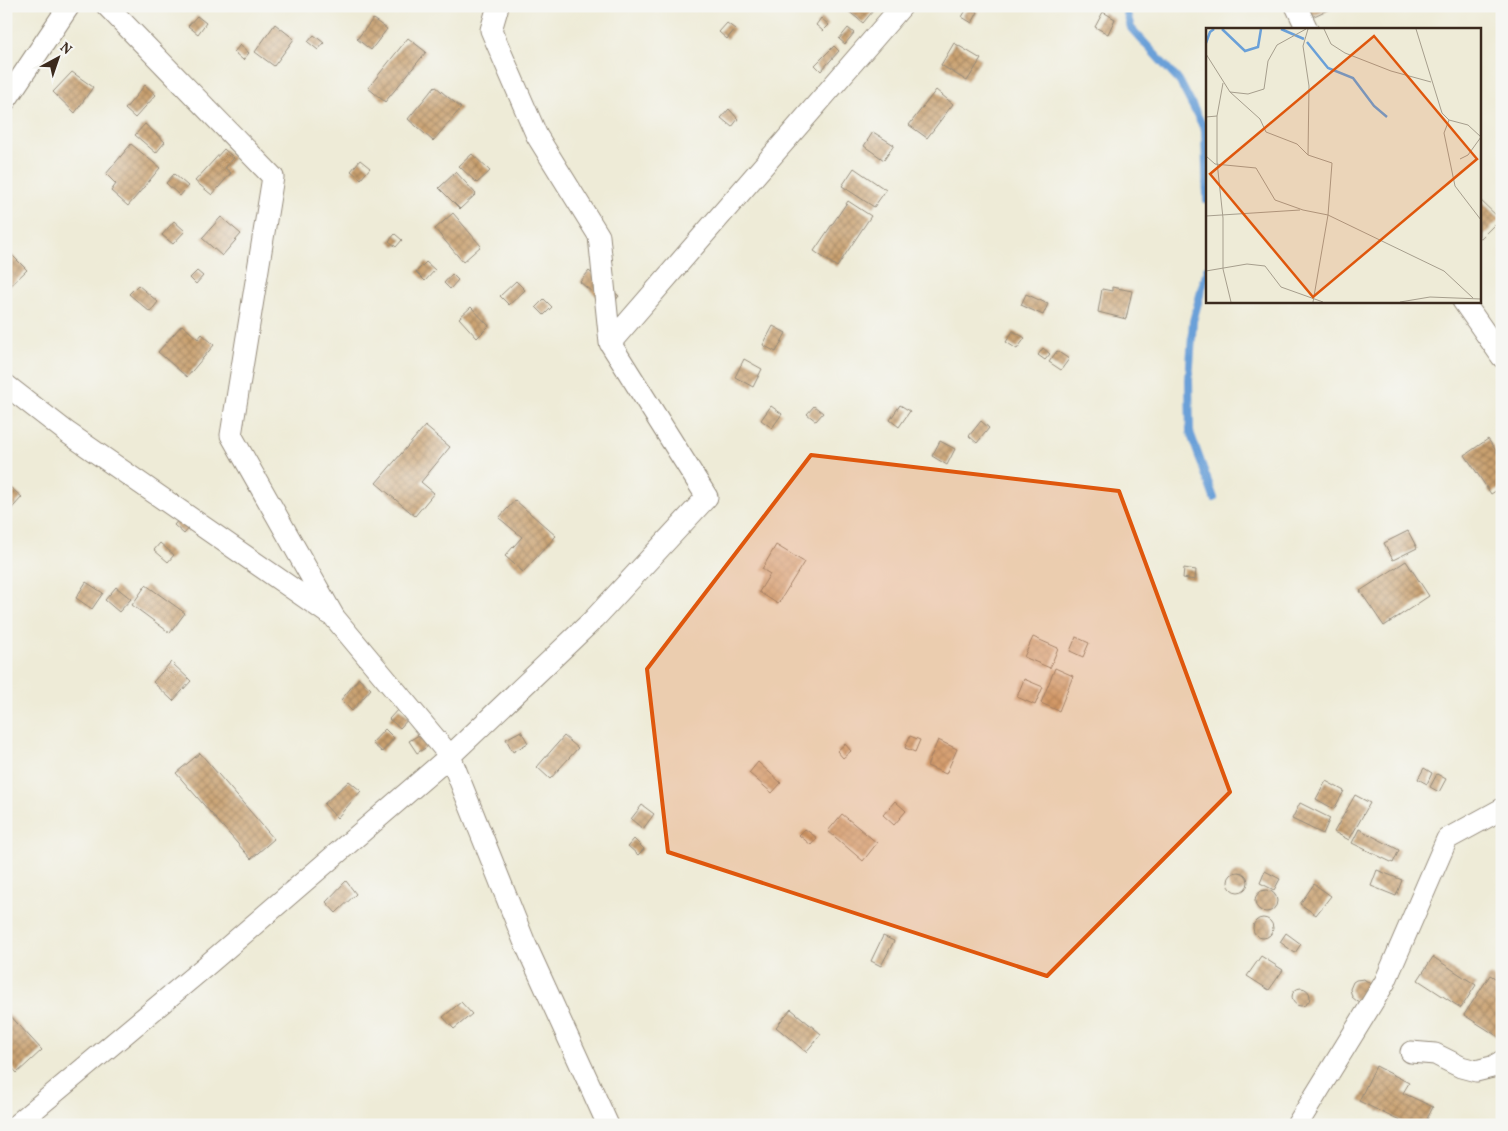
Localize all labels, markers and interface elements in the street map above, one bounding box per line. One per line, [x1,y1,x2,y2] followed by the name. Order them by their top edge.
[1206,28,1480,302] inset map
[32,32,82,82] north arrow
[55,39,75,60] text: N

